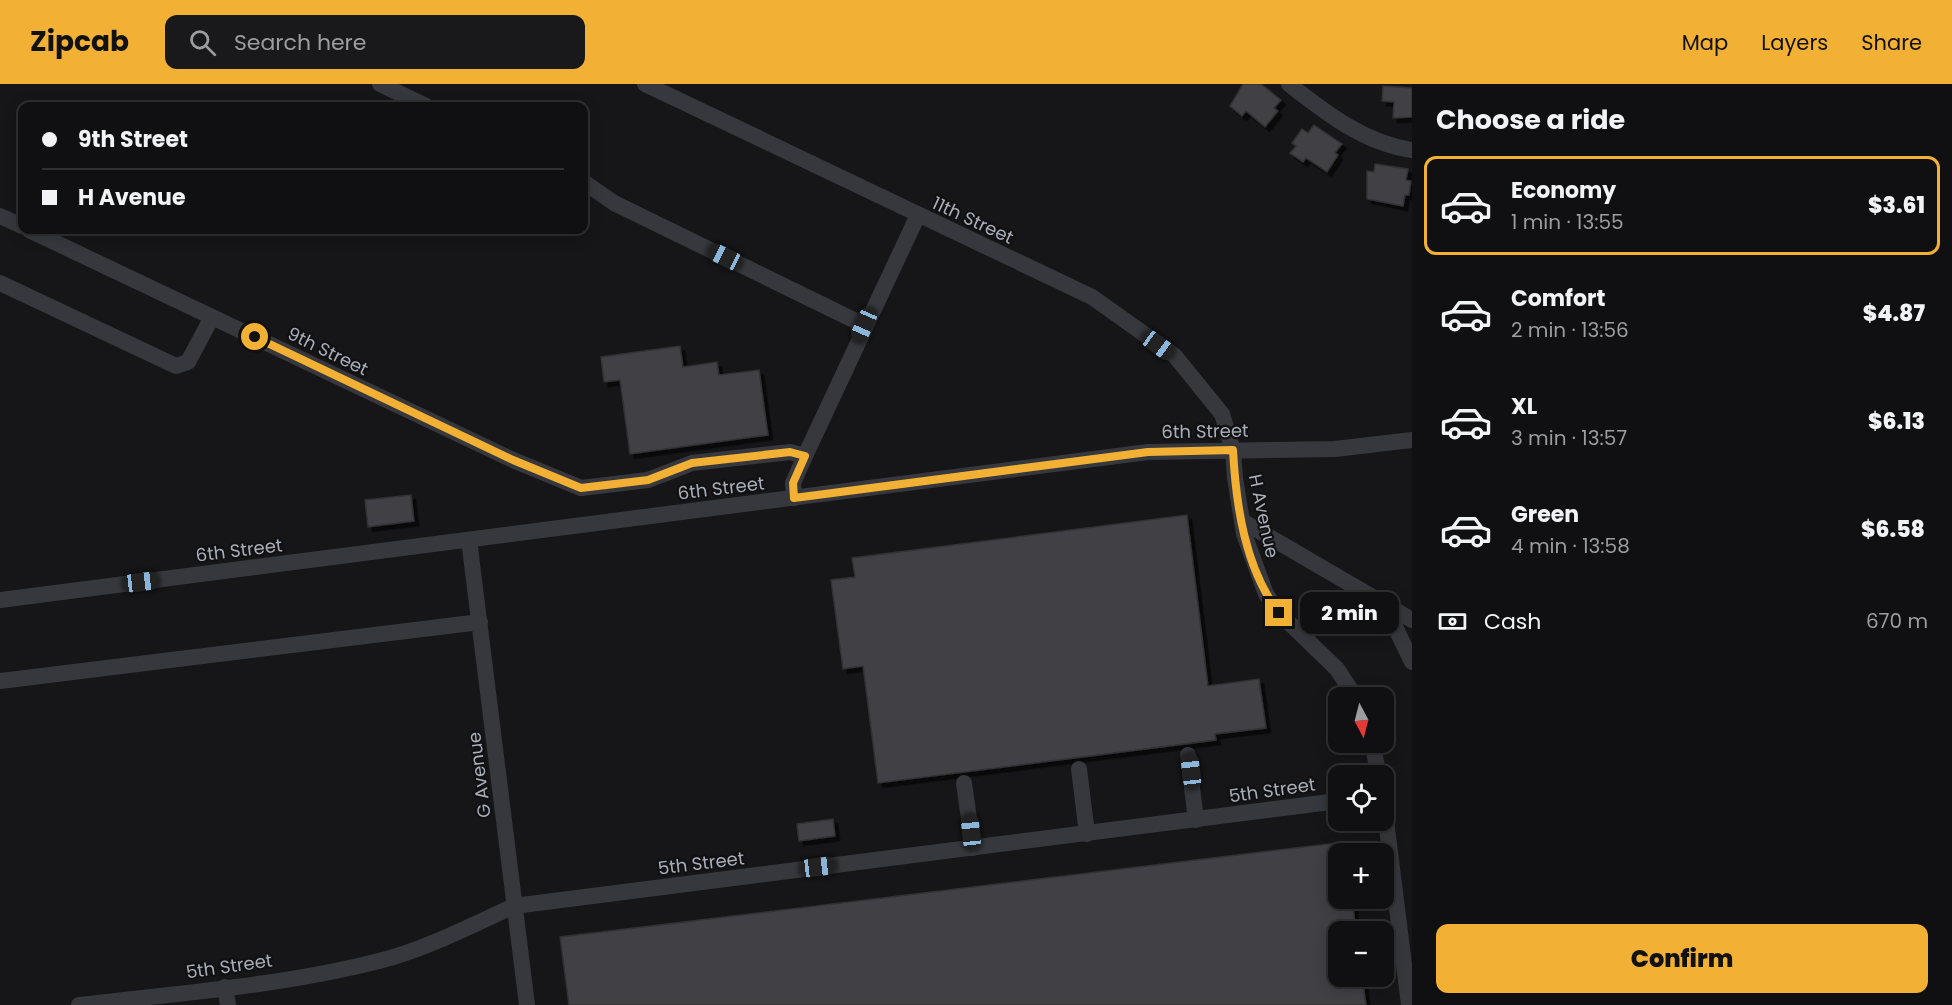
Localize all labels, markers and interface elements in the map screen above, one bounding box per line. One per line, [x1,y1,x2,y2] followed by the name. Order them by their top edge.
[165,15,585,69] search box
[30,22,129,61] text: Zipcab
[186,26,219,59] icon: search
[234,27,366,58] text: Search here
[1682,28,1728,57] text: Map
[1761,28,1828,57] text: Layers
[1861,28,1922,57] text: Share
[1436,101,1625,138] text: Choose a ride
[78,124,188,155] text: 9th Street
[1511,175,1616,206] text: Economy
[1439,179,1493,233] icon: car
[78,182,186,213] text: H Avenue
[928,190,1018,250] street label: 11th Street
[1868,190,1925,221] text: $3.61
[1511,208,1624,236] text: 1 min · 13:55
[705,241,745,273] car
[1511,283,1605,314] text: Comfort
[1439,287,1493,341] icon: car
[1863,298,1925,329] text: $4.87
[848,305,880,345] car
[1511,316,1629,344] text: 2 min · 13:56
[283,321,373,381] street label: 9th Street
[241,323,268,350] route start
[1138,327,1178,363] car
[1511,391,1537,422] text: XL
[1439,395,1493,449] icon: car
[1868,406,1925,437] text: $6.13
[1161,418,1249,444] street label: 6th Street
[1511,424,1627,452] text: 3 min · 13:57
[676,470,766,506] street label: 6th Street
[1243,472,1285,560] street label: H Avenue
[1511,499,1579,530] text: Green
[1439,503,1493,557] icon: car
[1861,514,1925,545] text: $6.58
[194,532,284,568] street label: 6th Street
[1511,532,1630,560] text: 4 min · 13:58
[122,571,160,593] car
[1300,592,1399,634] callout: 2 min
[1265,599,1292,626] route end
[1321,599,1378,627] text: 2 min
[1436,605,1469,638] icon: cash
[1484,606,1541,637] text: Cash
[1866,607,1928,635] text: 670 m
[1328,687,1394,753] north arrow
[1328,687,1394,987] map controls
[461,731,497,819] street label: G Avenue
[1180,752,1202,790] car
[1328,765,1394,831] button: locate
[1227,772,1317,808] street label: 5th Street
[960,813,982,851] car
[1328,843,1394,909] button: +
[656,845,746,881] street label: 5th Street
[799,856,837,878] car
[1328,921,1394,987] button: −
[1436,924,1928,993] button: Confirm
[184,948,274,984] street label: 5th Street

